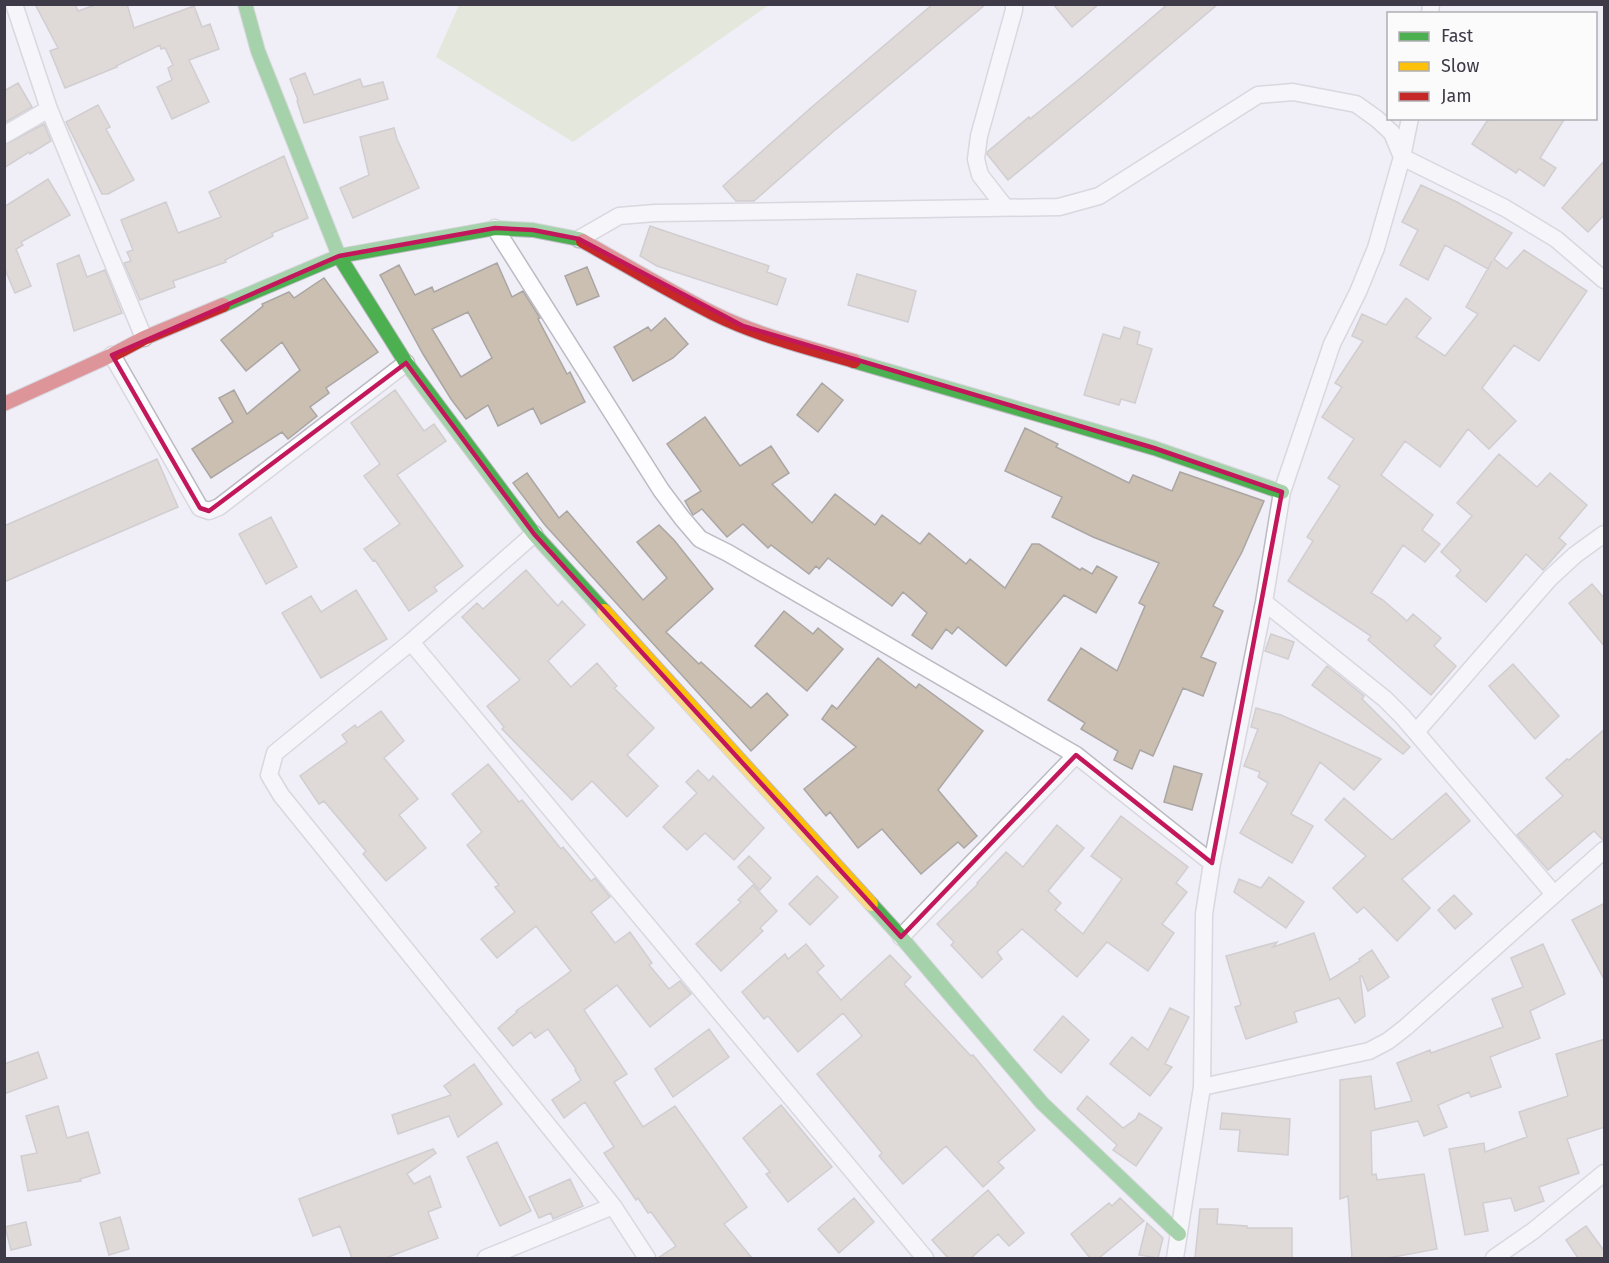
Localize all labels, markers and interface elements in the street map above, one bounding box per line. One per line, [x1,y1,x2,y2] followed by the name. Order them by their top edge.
[1387,12,1597,120] legend
[1441,25,1474,47] text: Fast
[1441,55,1480,77] text: Slow
[1441,85,1472,107] text: Jam

